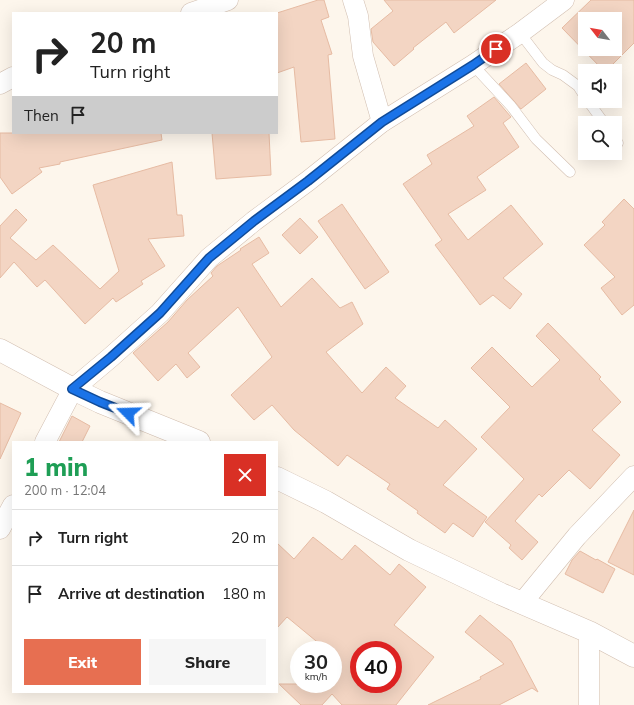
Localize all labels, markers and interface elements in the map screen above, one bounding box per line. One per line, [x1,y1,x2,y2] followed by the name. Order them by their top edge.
[578,12,622,56] north arrow
[578,12,622,160] map controls
[90,25,156,60] text: 20 m
[24,28,76,80] icon: right
[479,32,513,66] pin
[485,38,507,60] icon: arrive
[90,60,170,83] text: Turn right
[578,64,622,108] button: sound
[67,104,89,126] icon: arrive
[24,106,59,125] text: Then
[578,116,622,160] button: search
[107,392,149,434] position arrow
[24,452,88,482] text: 1 min
[224,454,266,496] button: close
[24,482,106,498] text: 200 m · 12:04
[24,527,46,549] icon: right
[58,528,128,547] text: Turn right
[231,528,266,547] text: 20 m
[24,583,46,605] icon: arrive
[58,584,205,603] text: Arrive at destination
[222,584,266,603] text: 180 m
[24,639,141,685] button: Exit
[149,639,266,685] button: Share
[350,641,402,693] speed limit sign: 40
[304,649,328,674] text: 30
[305,670,327,683] text: km/h

